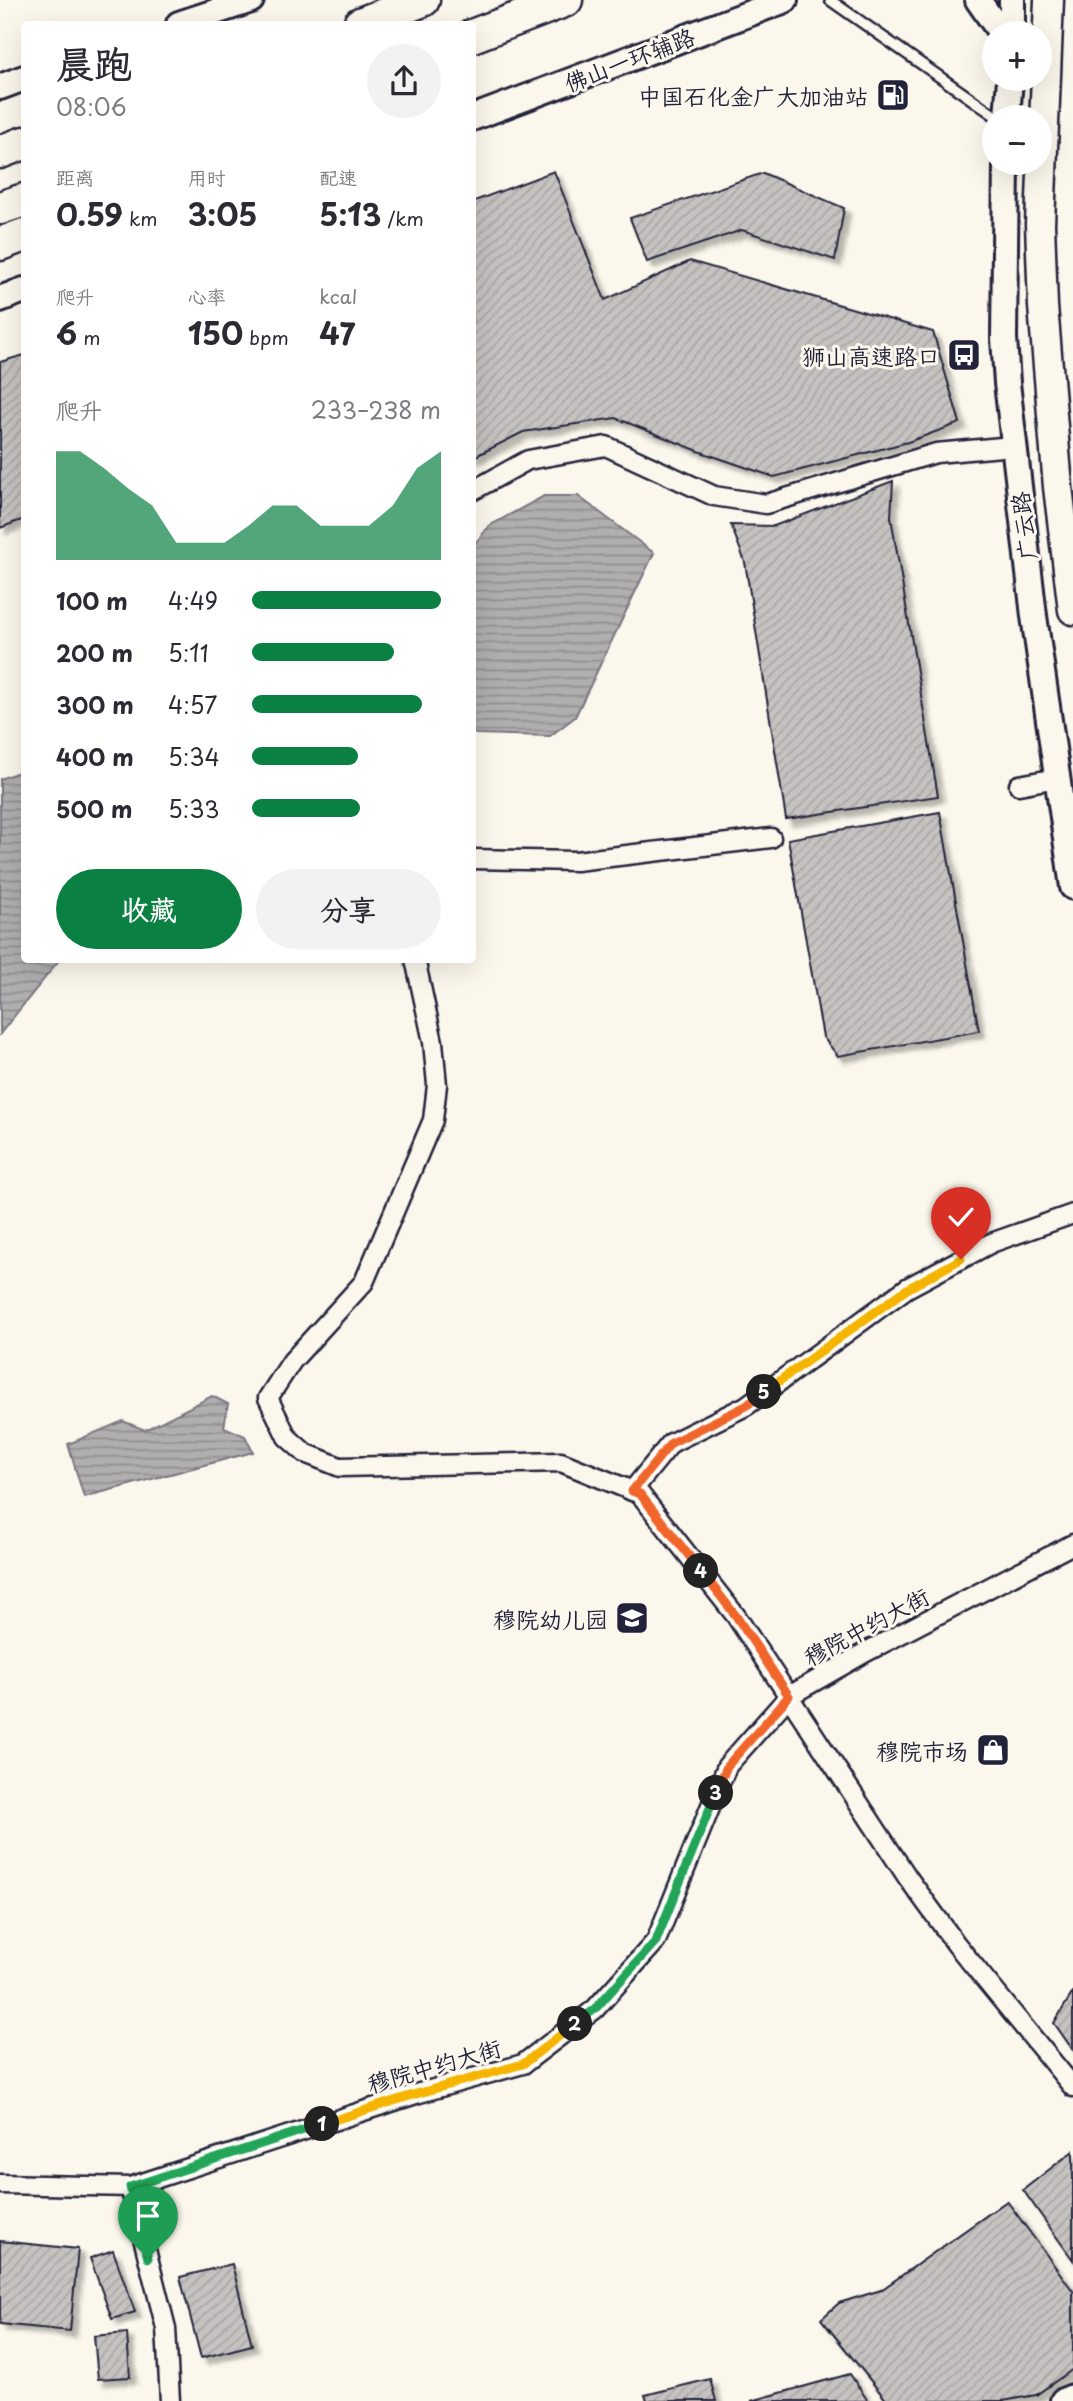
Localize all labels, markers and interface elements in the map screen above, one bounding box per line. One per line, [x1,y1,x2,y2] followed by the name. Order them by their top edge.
[558,18,700,100] street label: 佛山一环辅路
[982,21,1052,175] map controls
[982,21,1052,91] button: +
[56,34,132,91] text: 晨跑
[367,44,441,118] button: share
[874,76,912,114] fuel station icon: 中国石化金广大加油站
[638,78,868,113] place label: 中国石化金广大加油站
[56,89,127,124] text: 08:06
[982,105,1052,175] button: −
[56,163,94,191] text: 距离
[188,163,226,191] text: 用时
[319,163,357,191] text: 配速
[56,191,123,236] text: 0.59
[188,191,257,236] text: 3:05
[319,191,381,236] text: 5:13
[123,204,158,232] text: km
[381,204,424,232] text: /km
[56,282,94,310] text: 爬升
[188,282,226,310] text: 心率
[319,282,357,310] text: kcal
[56,310,77,355] text: 6
[188,310,243,355] text: 150
[319,310,355,355] text: 47
[77,323,101,351] text: m
[243,323,289,351] text: bpm
[945,336,983,374] bus stop icon: 狮山高速路口
[802,338,940,373] place label: 狮山高速路口
[56,392,102,427] text: 爬升
[311,392,441,427] text: 233–238 m
[1001,490,1045,562] street label: 广云路
[56,583,128,618] text: 100 m
[168,583,218,618] text: 4:49
[56,635,133,670] text: 200 m
[168,635,209,670] text: 5:11
[56,687,134,722] text: 300 m
[168,687,217,722] text: 4:57
[56,739,134,774] text: 400 m
[168,739,220,774] text: 5:34
[56,791,133,826] text: 500 m
[168,791,220,826] text: 5:33
[56,869,242,949] button: 收藏
[256,869,441,949] button: 分享
[931,1187,991,1259] pin
[942,1198,980,1236] icon: check
[746,1374,782,1410] pin: 5
[757,1377,770,1405] text: 5
[684,1554,718,1588] pin: 4
[694,1556,707,1584] text: 4
[797,1578,935,1674] street label: 穆院中约大街
[613,1599,651,1637] school or university icon: 穆院幼儿园
[493,1601,608,1636] place label: 穆院幼儿园
[974,1731,1012,1769] shop icon: 穆院市场
[876,1733,968,1768] place label: 穆院市场
[698,1776,734,1811] pin: 3
[709,1778,722,1806] text: 3
[558,2007,592,2042] pin: 2
[568,2009,581,2037] text: 2
[363,2029,505,2101] street label: 穆院中约大街
[304,2106,340,2142] pin: 1
[317,2109,326,2137] text: 1
[118,2186,178,2258] pin
[129,2197,167,2235] icon: arrive

